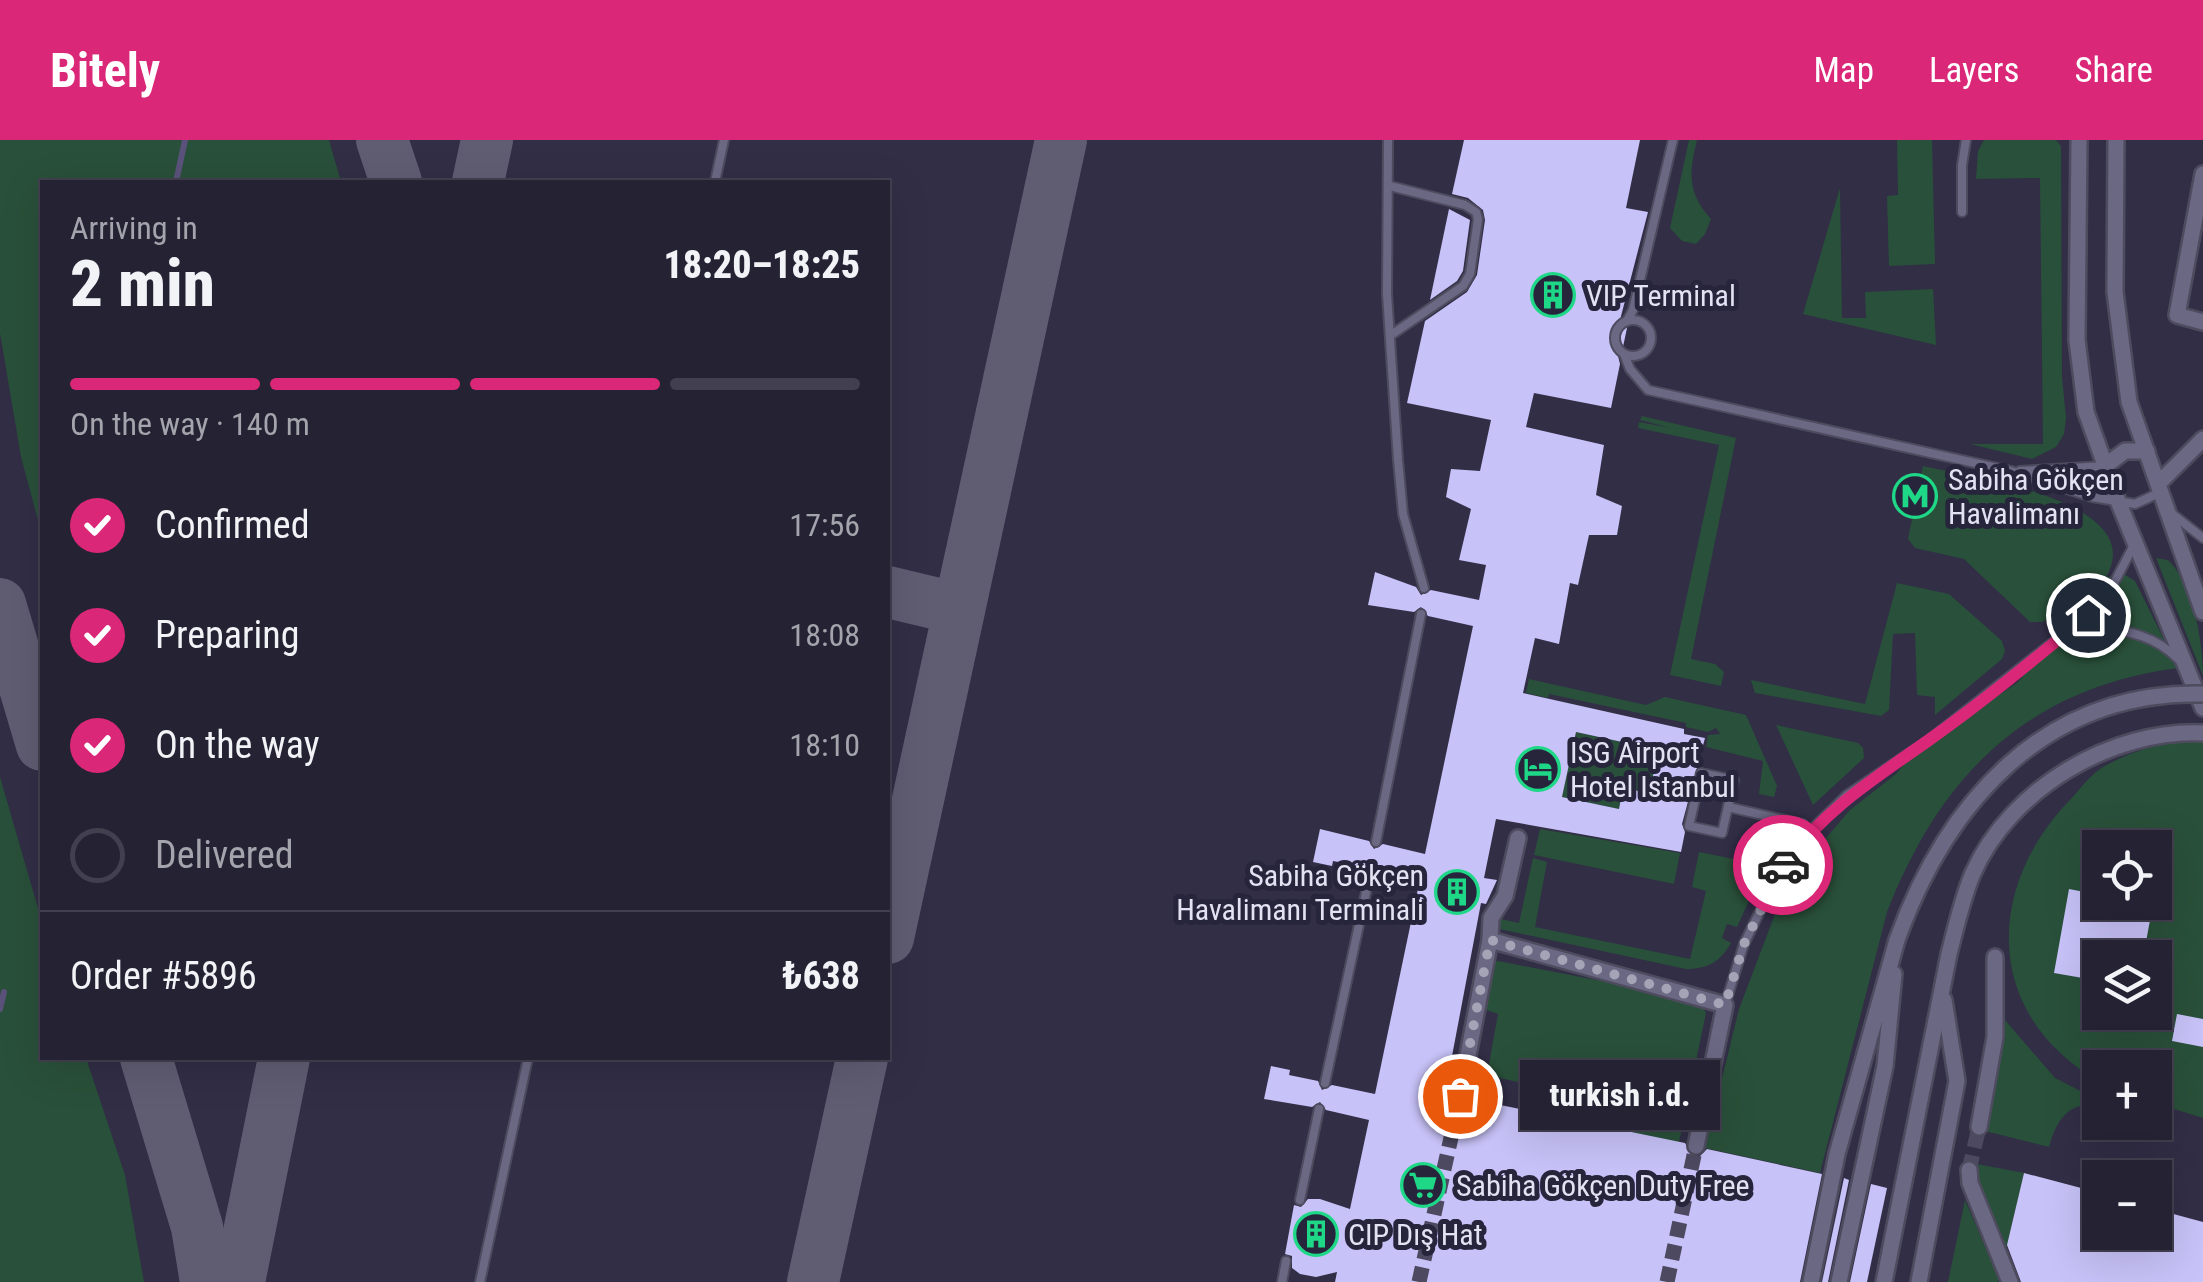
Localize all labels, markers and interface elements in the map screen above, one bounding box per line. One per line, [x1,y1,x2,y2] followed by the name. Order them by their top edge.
[50,42,160,99] text: Bitely
[1813,50,1874,91] text: Map
[1929,50,2019,91] text: Layers
[2074,50,2153,91] text: Share
[70,209,198,247] text: Arriving in
[663,243,860,287] text: 18:20–18:25
[70,246,215,322] text: 2 min
[1530,272,1576,318] building icon: VIP Terminal
[1586,278,1736,313] place label: VIP Terminal
[70,405,310,443] text: On the way · 140 m
[1948,462,2124,531] place label: Sabiha Gökçen Havalimanı
[1892,473,1938,519] metro station icon: Sabiha Gökçen Havalimanı
[70,498,125,553] icon: check
[155,503,310,547] text: Confirmed
[789,506,860,544] text: 17:56
[2046,573,2131,658] pin
[2061,588,2116,643] icon: home
[70,608,125,663] icon: check
[155,613,300,657] text: Preparing
[789,616,860,654] text: 18:08
[70,718,125,773] icon: check
[155,723,320,767] text: On the way
[789,726,860,764] text: 18:10
[1570,735,1736,804] place label: ISG Airport Hotel Istanbul
[1515,746,1561,792] hotel icon: ISG Airport Hotel Istanbul
[1733,815,1833,915] courier
[2082,830,2172,1250] map controls
[2082,830,2172,920] button: locate
[155,833,294,877] text: Delivered
[1756,838,1811,893] icon: car
[1176,858,1424,927] place label: Sabiha Gökçen Havalimanı Terminali
[1434,869,1480,915] building icon: Sabiha Gökçen Havalimanı Terminali
[2082,940,2172,1030] button: layers
[70,954,257,998] text: Order #5896
[782,954,860,998] text: ₺638
[2082,1050,2172,1140] button: +
[1418,1054,1503,1139] pin
[1520,1061,1720,1131] callout: turkish i.d.
[1433,1069,1488,1124] icon: bag
[1549,1076,1691,1114] text: turkish i.d.
[2082,1160,2172,1250] button: −
[1400,1162,1446,1208] supermarket icon: Sabiha Gökçen Duty Free
[1456,1168,1750,1203] place label: Sabiha Gökçen Duty Free
[1293,1211,1339,1257] building icon: CIP Dış Hat
[1348,1217,1483,1252] place label: CIP Dış Hat

